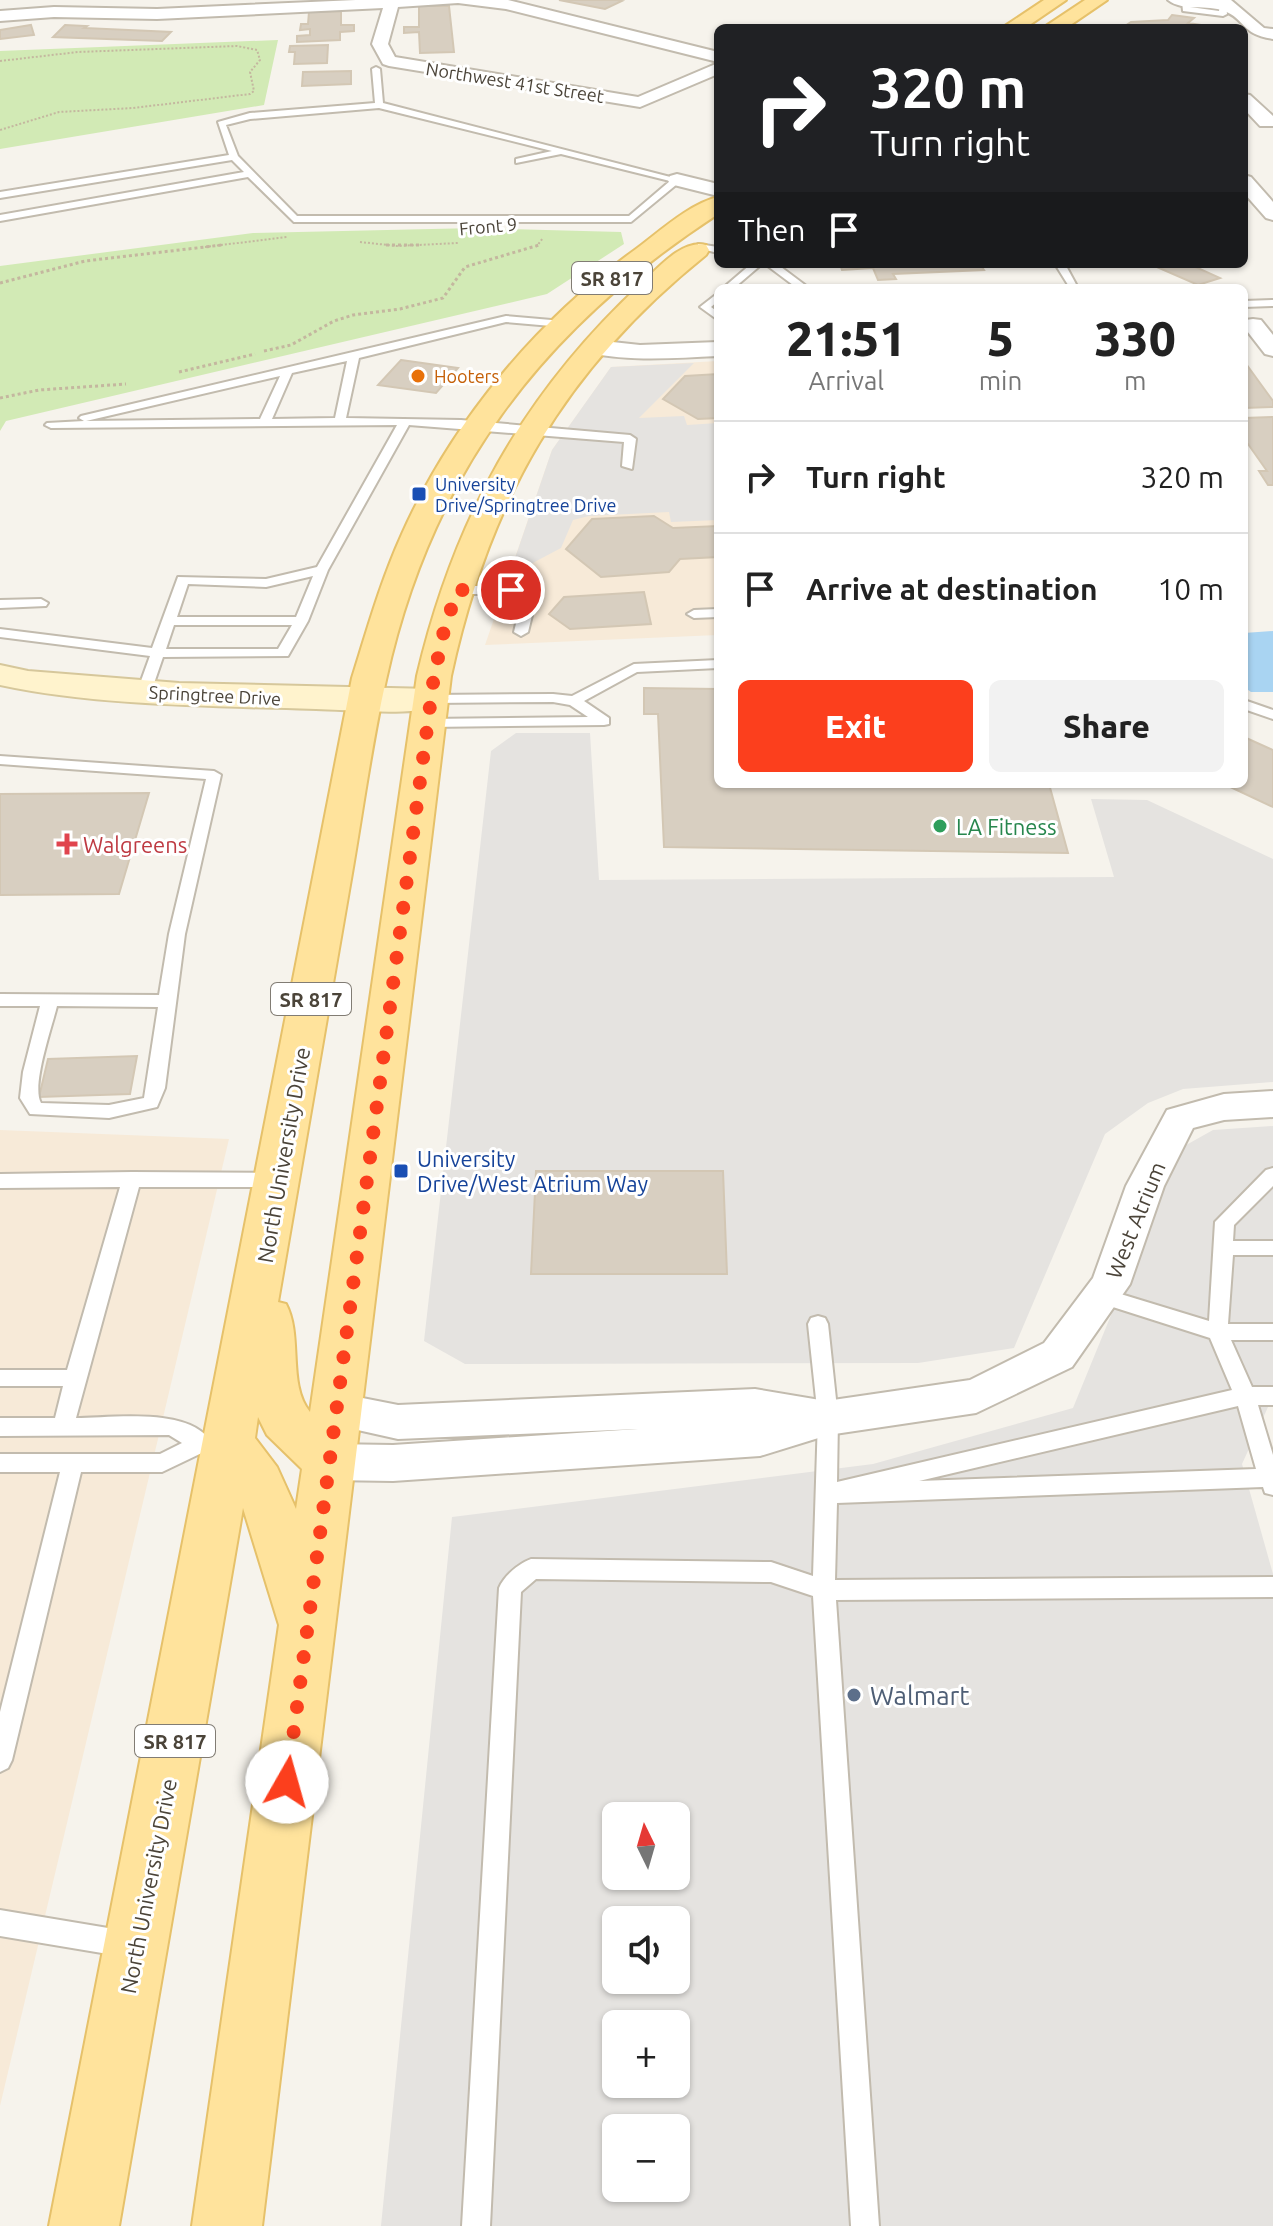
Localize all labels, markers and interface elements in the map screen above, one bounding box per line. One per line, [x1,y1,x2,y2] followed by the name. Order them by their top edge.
[738,56,842,160] icon: right
[870,56,1026,119] text: 320 m
[425,58,605,106] street label: Northwest 41st Street
[870,122,1030,163] text: Turn right
[822,208,866,252] icon: arrive
[738,213,806,247] text: Then
[458,214,518,238] street label: Front 9
[572,262,652,294] road number: SR 817
[786,311,906,365] text: 21:51
[987,311,1014,365] text: 5
[1095,311,1176,365] text: 330
[434,366,499,386] place label: Hooters
[808,366,884,395] text: Arrival
[979,366,1022,395] text: min
[1124,366,1146,395] text: m
[409,367,427,385] marker: Hooters
[738,455,782,499] icon: right
[806,460,946,494] text: Turn right
[1140,460,1224,494] text: 320 m
[435,474,616,515] place label: University Drive/Springtree Drive
[410,485,428,503] marker: University Drive/Springtree Drive
[477,556,545,624] pin
[738,567,782,611] icon: arrive
[489,568,533,612] icon: arrive
[806,572,1098,606] text: Arrive at destination
[1157,572,1224,606] text: 10 m
[738,680,973,772] button: Exit
[989,680,1224,772] button: Share
[148,682,282,708] street label: Springtree Drive
[956,814,1057,839] place label: LA Fitness
[931,817,949,835] marker: LA Fitness
[83,832,187,857] place label: Walgreens
[58,835,76,853] marker: Walgreens
[271,983,351,1015] road number: SR 817
[252,1045,314,1265] street label: North University Drive
[417,1146,648,1196] place label: University Drive/West Atrium Way
[1100,1158,1170,1282] street label: West Atrium
[392,1162,410,1180] marker: University Drive/West Atrium Way
[870,1681,970,1710] place label: Walmart
[845,1686,863,1704] marker: Walmart
[135,1725,215,1757] road number: SR 817
[245,1740,329,1824] position arrow
[115,1776,181,1996] street label: North University Drive
[602,1802,690,1890] north arrow
[602,1802,690,2202] map controls
[602,1906,690,1994] button: sound
[602,2010,690,2098] button: +
[602,2114,690,2202] button: −

